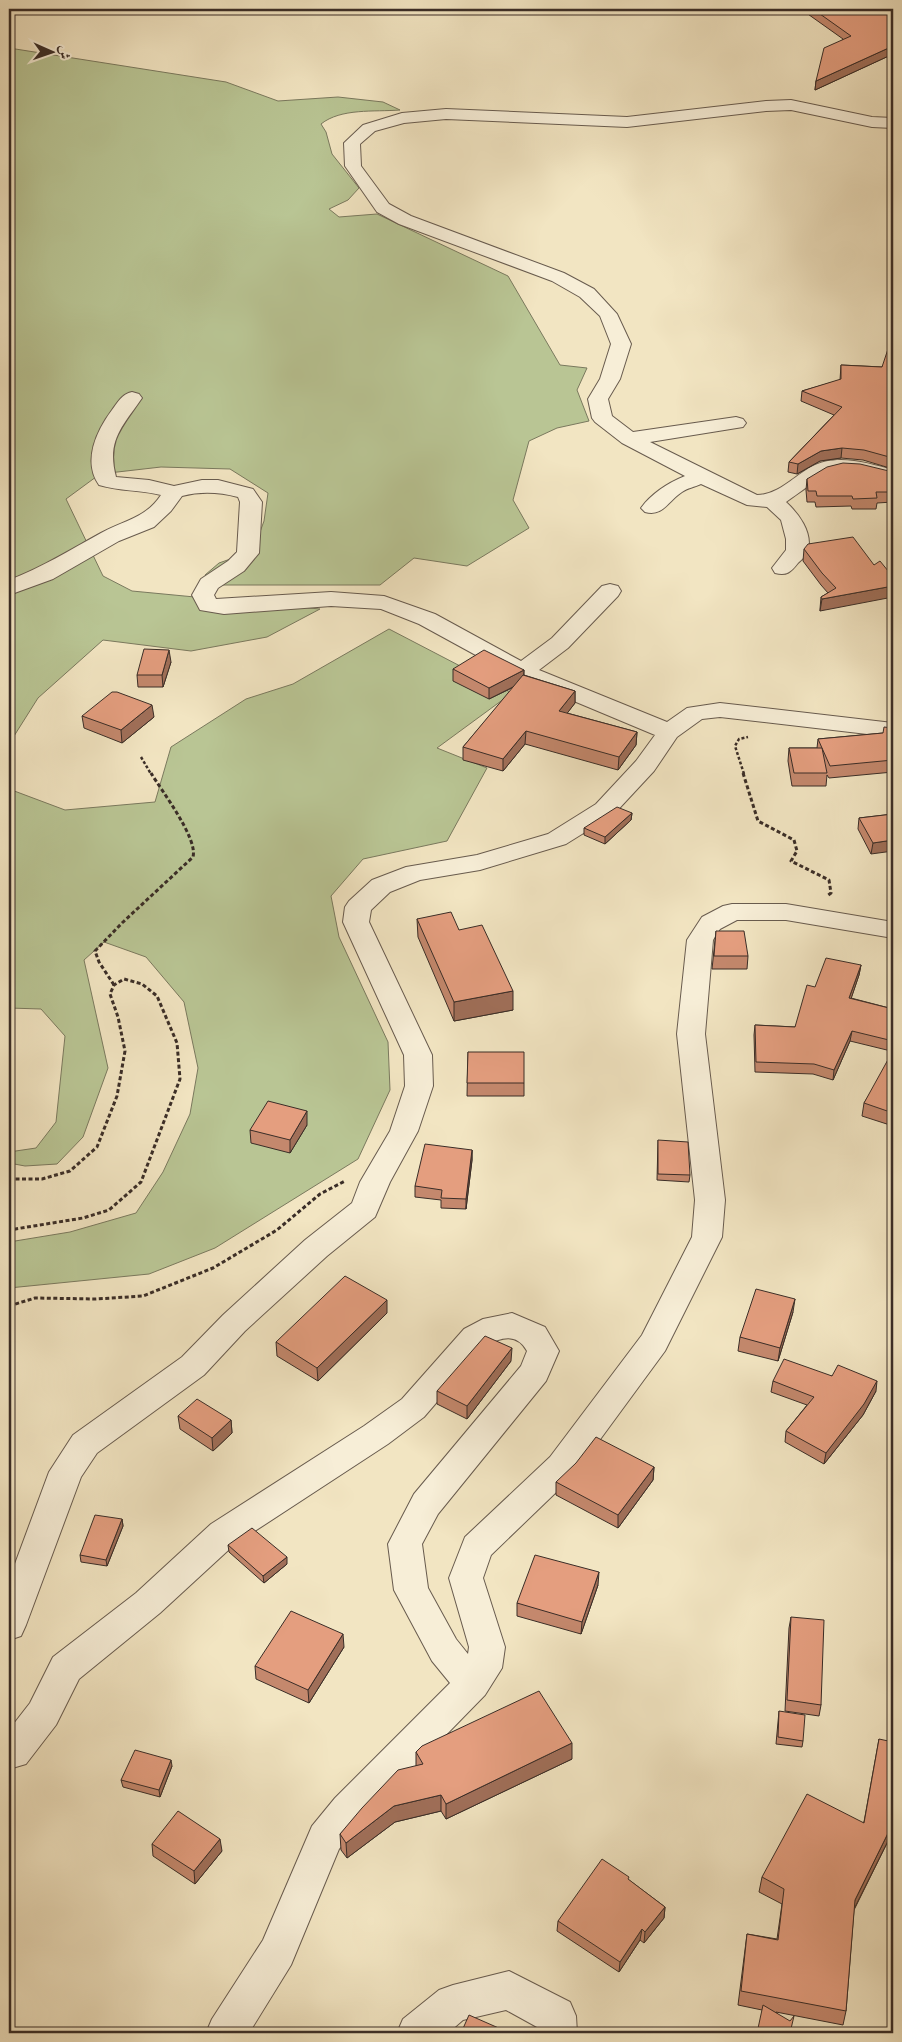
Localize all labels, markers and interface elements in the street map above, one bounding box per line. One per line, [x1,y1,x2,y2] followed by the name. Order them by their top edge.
[28,28,78,78] north arrow
[55,45,74,60] text: ش

